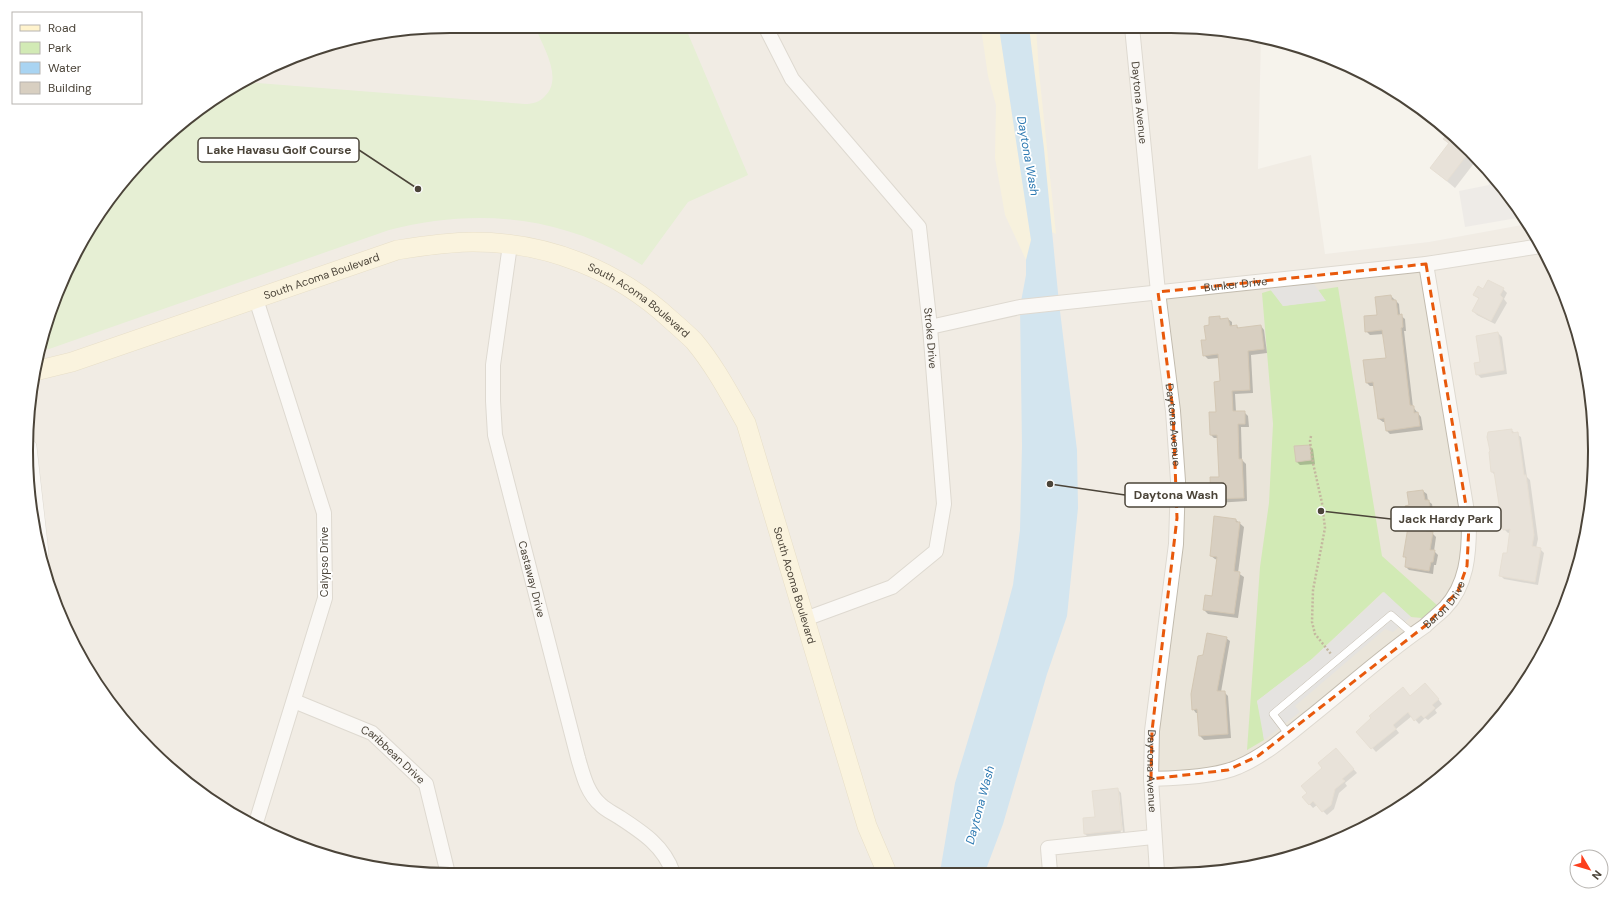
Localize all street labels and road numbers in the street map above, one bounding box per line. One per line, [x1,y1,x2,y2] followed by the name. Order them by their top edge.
[1128,61,1150,145] street label: Daytona Avenue
[262,250,381,302] street label: South Acoma Boulevard
[586,259,693,340] street label: South Acoma Boulevard
[1203,274,1268,294] street label: Bunker Drive
[921,307,940,369] street label: Stroke Drive
[1163,383,1184,467] street label: Daytona Avenue
[771,525,819,646] street label: South Acoma Boulevard
[317,527,331,597] street label: Calypso Drive
[515,539,549,619] street label: Castaway Drive
[1420,579,1468,631] street label: Baron Drive
[359,722,428,787] street label: Caribbean Drive
[1144,729,1160,813] street label: Daytona Avenue

